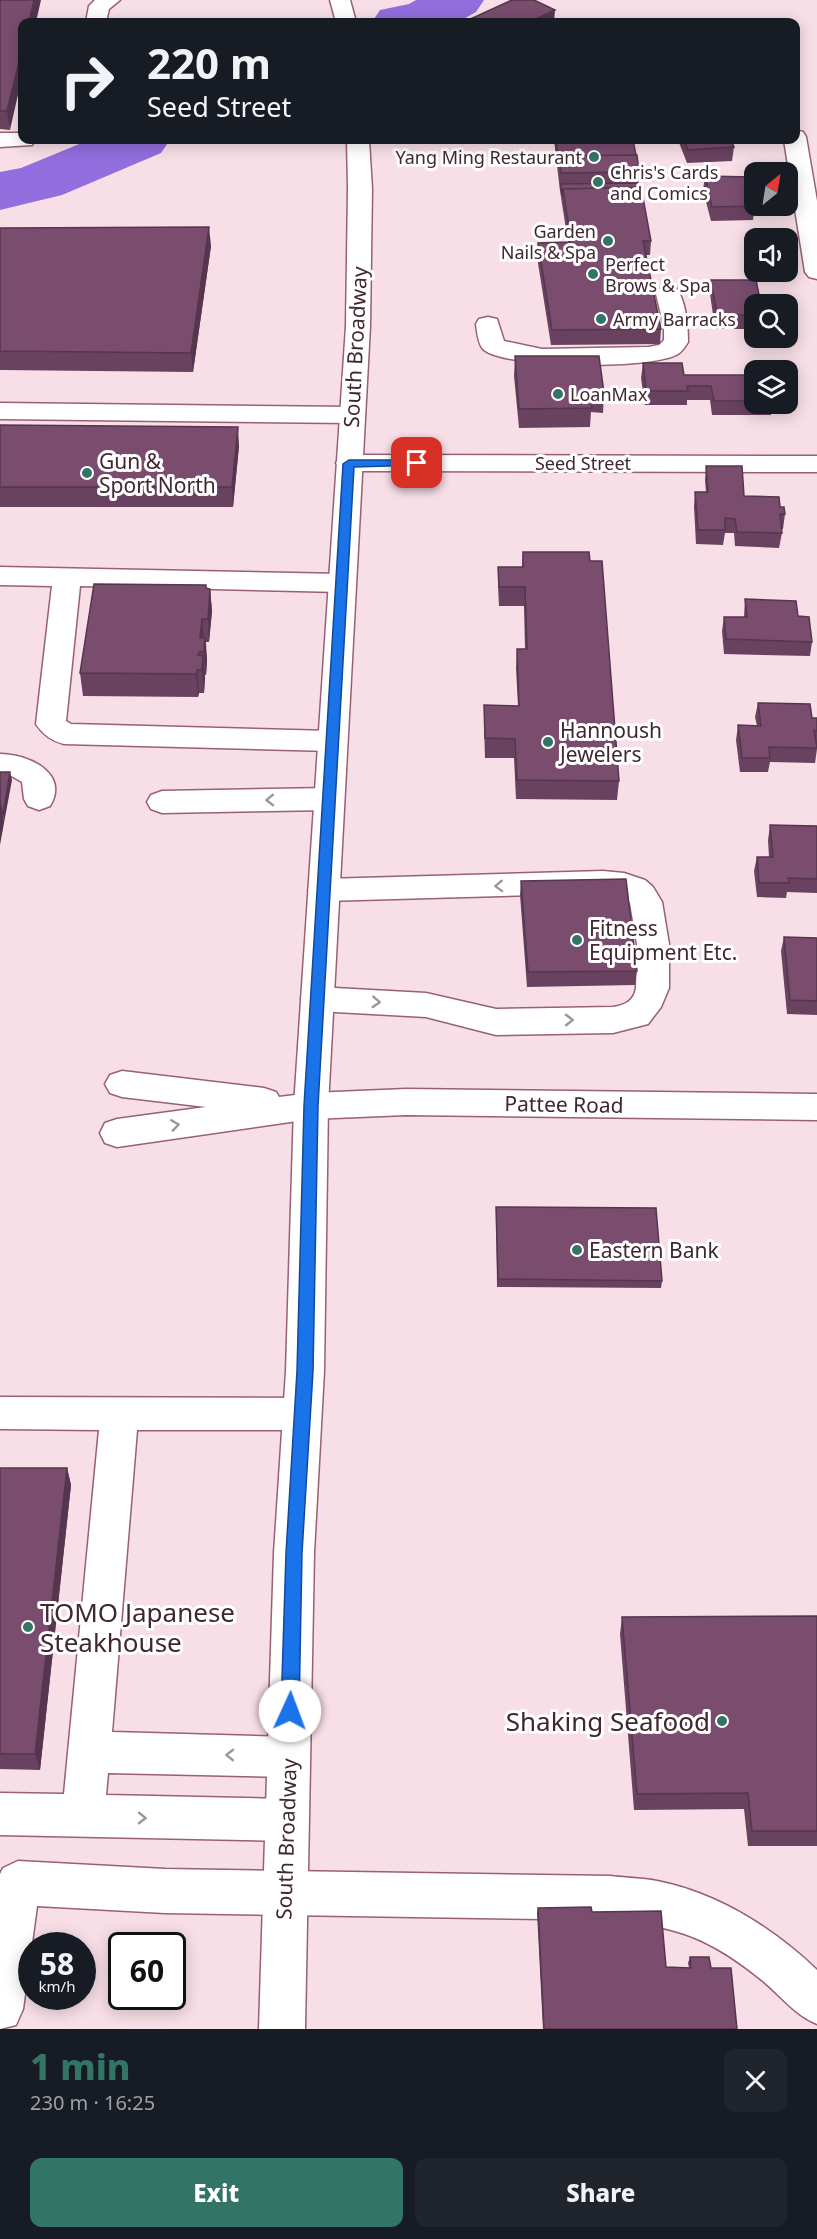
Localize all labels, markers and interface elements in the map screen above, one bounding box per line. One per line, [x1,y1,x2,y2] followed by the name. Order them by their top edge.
[147,34,271,91] text: 220 m
[48,42,126,120] icon: right
[147,88,291,125] text: Seed Street
[395,145,582,169] place label: Yang Ming Restaurant
[587,150,601,164] marker: Yang Ming Restaurant
[610,160,718,205] place label: Chris's Cards and Comics
[744,162,798,216] north arrow
[744,162,798,414] map controls
[591,175,605,189] marker: Chris's Cards and Comics
[501,219,596,264] place label: Garden Nails & Spa
[744,228,798,282] button: sound
[601,234,615,248] marker: Garden Nails & Spa
[605,252,711,297] place label: Perfect Brows & Spa
[337,265,373,428] street label: South Broadway
[586,267,600,281] marker: Perfect Brows & Spa
[744,294,798,348] button: search
[613,307,736,331] place label: Army Barracks
[594,312,608,326] marker: Army Barracks
[744,360,798,414] button: layers
[570,382,648,406] place label: LoanMax
[551,387,565,401] marker: LoanMax
[391,437,442,488] pin
[400,446,433,479] icon: arrive
[99,447,216,499] place label: Gun & Sport North
[535,451,632,475] street label: Seed Street
[80,466,94,480] marker: Gun & Sport North
[558,716,662,768] place label: Hannoush Jewelers
[541,735,555,749] marker: Hannoush Jewelers
[266,794,275,806] one-way arrow
[495,880,504,892] one-way arrow
[589,914,737,966] place label: Fitness Equipment Etc.
[570,933,584,947] marker: Fitness Equipment Etc.
[371,996,380,1009] one-way arrow
[564,1014,573,1027] one-way arrow
[504,1089,624,1119] street label: Pattee Road
[170,1119,179,1131] one-way arrow
[589,1236,719,1264] place label: Eastern Bank
[570,1243,584,1257] marker: Eastern Bank
[40,1594,235,1660] place label: TOMO Japanese Steakhouse
[21,1620,35,1634] marker: TOMO Japanese Steakhouse
[258,1679,322,1743] position arrow
[506,1703,710,1739] place label: Shaking Seafood
[715,1714,729,1728] marker: Shaking Seafood
[226,1749,235,1762] one-way arrow
[269,1758,303,1920] street label: South Broadway
[137,1811,146,1824] one-way arrow
[108,1932,186,2010] speed limit sign: 60
[40,1943,74,1984] text: 58
[39,1976,75,1996] text: km/h
[30,2042,131,2091] text: 1 min
[724,2049,787,2112] button: close
[30,2089,155,2116] text: 230 m · 16:25
[30,2158,403,2227] button: Exit
[415,2158,787,2227] button: Share

